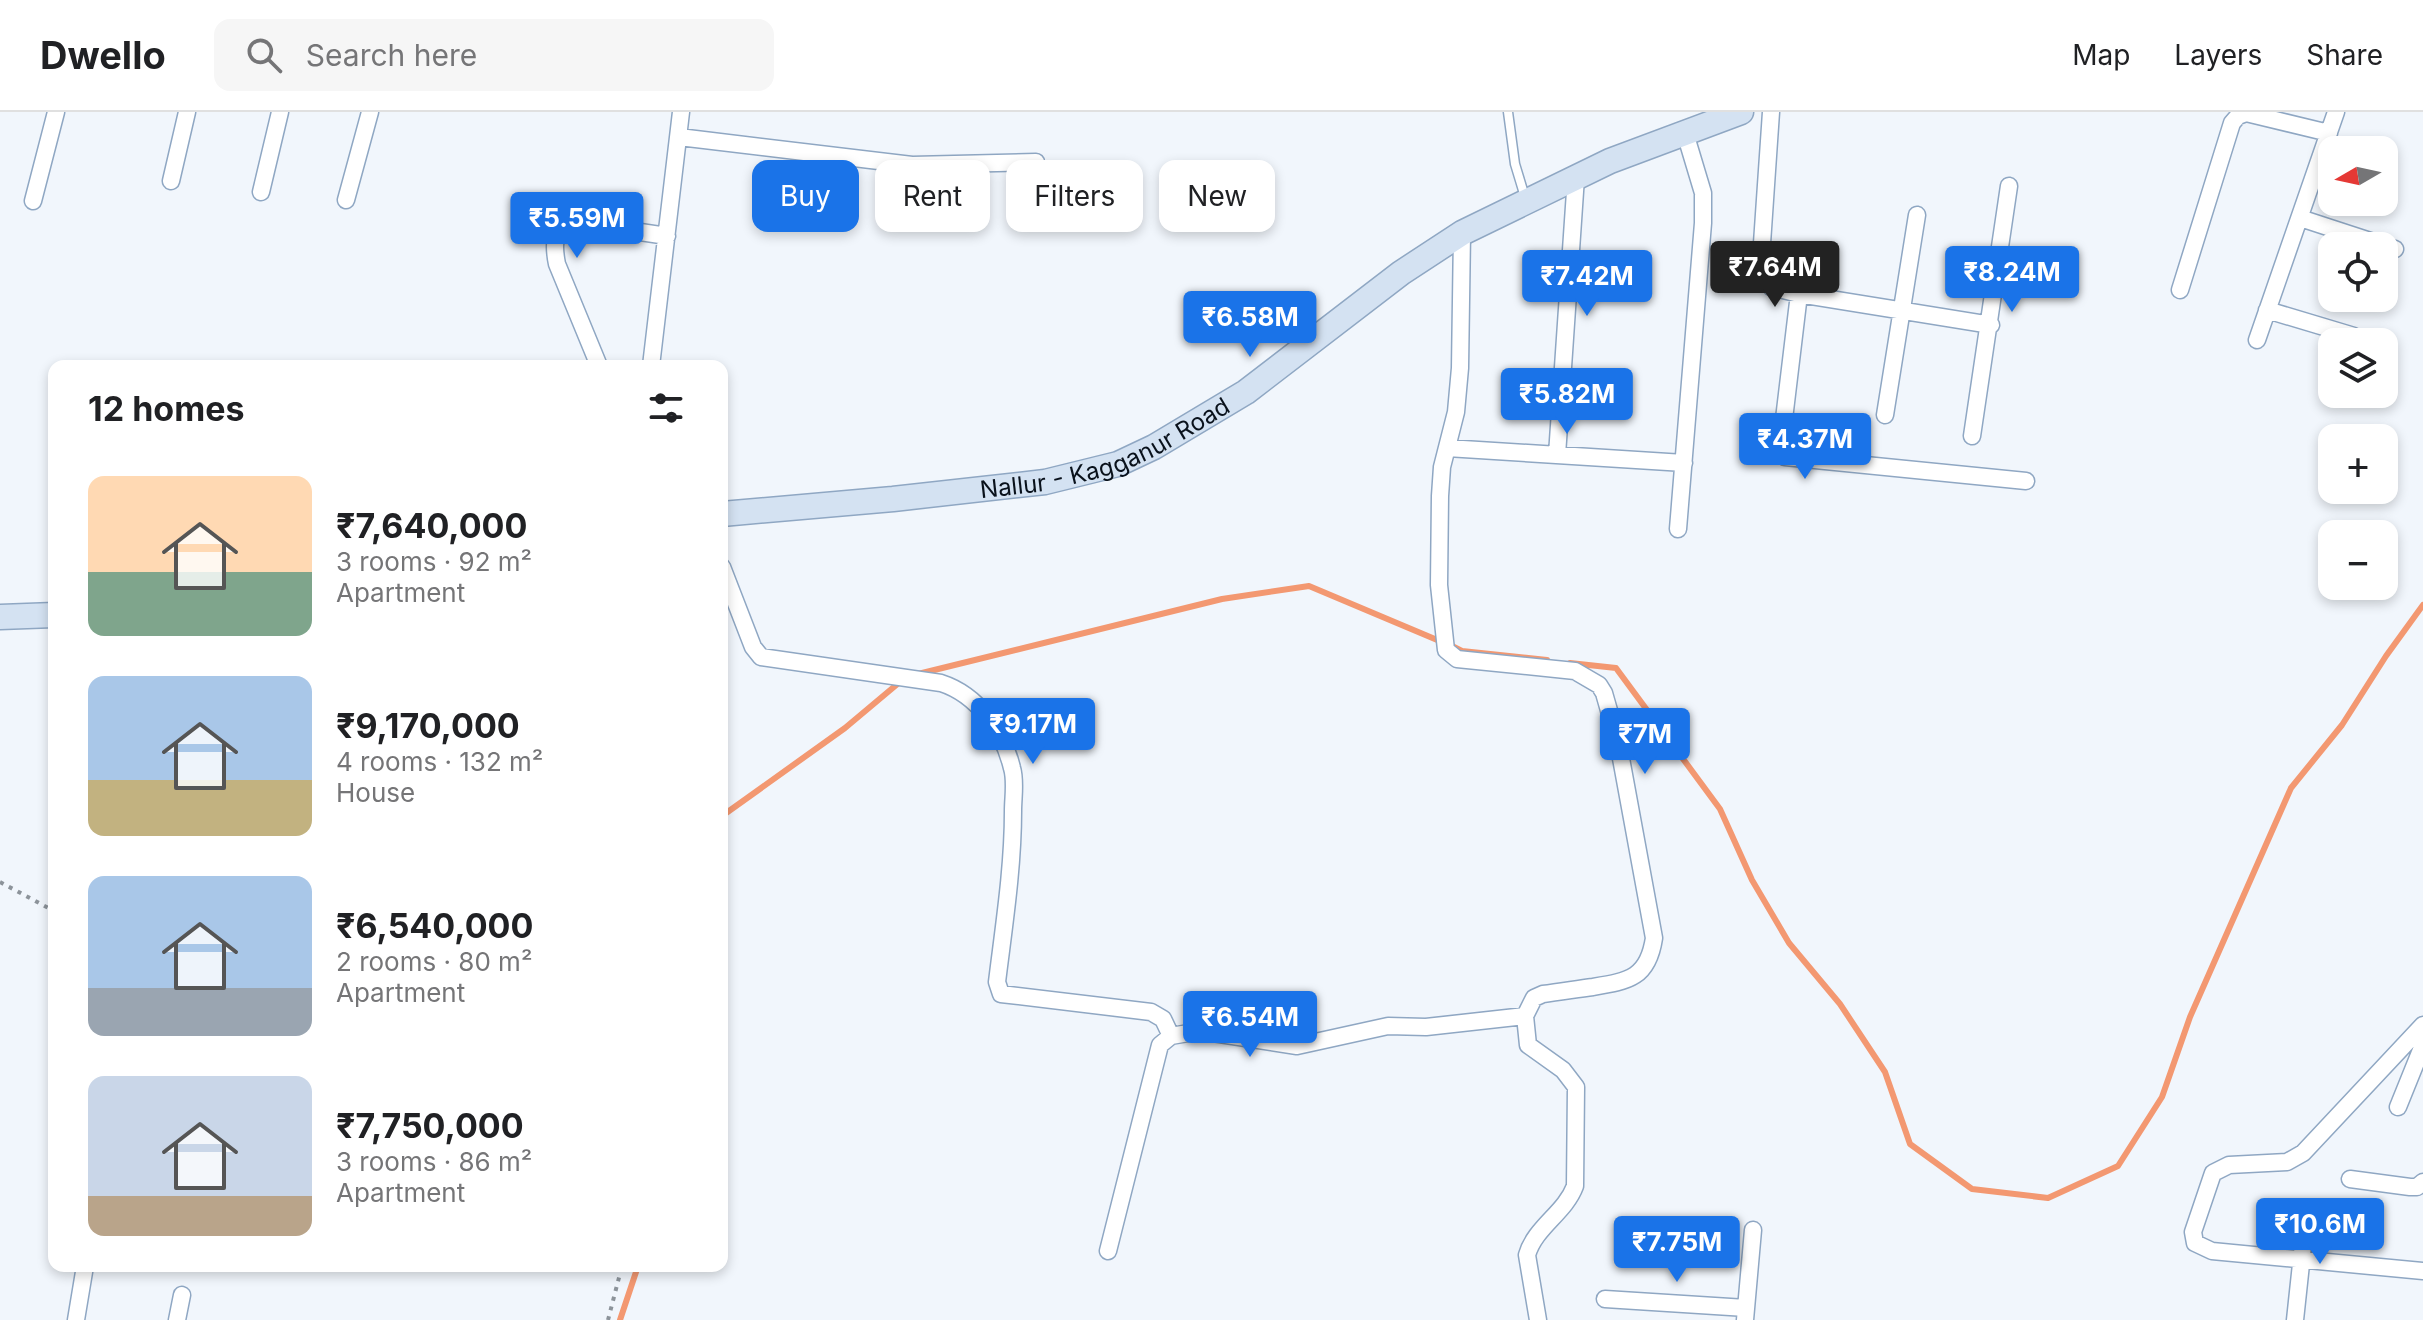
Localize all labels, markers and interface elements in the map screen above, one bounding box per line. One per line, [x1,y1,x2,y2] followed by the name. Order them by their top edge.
[214,19,774,91] search box
[40,32,166,78] text: Dwello
[242,33,286,77] icon: search
[306,37,477,73] text: Search here
[2072,38,2130,72] text: Map
[2174,38,2262,72] text: Layers
[2306,38,2383,72] text: Share
[2318,136,2398,216] north arrow
[2318,136,2398,600] map controls
[752,160,859,232] chip: Buy
[875,160,990,232] chip: Rent
[1006,160,1143,232] chip: Filters
[1159,160,1275,232] chip: New
[512,192,642,260] pin: ₹5.59M
[528,202,626,233] text: ₹5.59M
[2318,232,2398,312] button: locate
[1710,241,1840,309] pin: ₹7.64M
[1947,246,2077,314] pin: ₹8.24M
[1522,250,1652,318] pin: ₹7.42M
[1728,251,1822,282] text: ₹7.64M
[1963,256,2061,287] text: ₹8.24M
[1540,260,1634,291] text: ₹7.42M
[1185,291,1315,359] pin: ₹6.58M
[1201,301,1299,332] text: ₹6.58M
[2318,328,2398,408] button: layers
[1502,368,1632,436] pin: ₹5.82M
[1519,378,1615,409] text: ₹5.82M
[644,386,688,430] icon: filters
[88,388,244,429] text: 12 homes
[978,391,1235,504] street label: Nallur - Kagganur Road
[1740,413,1870,481] pin: ₹4.37M
[1757,423,1853,454] text: ₹4.37M
[2318,424,2398,504] button: +
[336,505,527,546] text: ₹7,640,000
[152,508,248,604] icon: home
[2318,520,2398,600] button: −
[336,546,532,577] text: 3 rooms · 92 m²
[336,577,465,608] text: Apartment
[968,698,1098,766] pin: ₹9.17M
[336,705,520,746] text: ₹9,170,000
[152,708,248,804] icon: home
[989,708,1077,739] text: ₹9.17M
[1606,708,1684,776] pin: ₹7M
[1618,718,1672,749] text: ₹7M
[336,746,543,777] text: 4 rooms · 132 m²
[336,777,415,808] text: House
[336,905,533,946] text: ₹6,540,000
[152,908,248,1004] icon: home
[336,946,532,977] text: 2 rooms · 80 m²
[336,977,465,1008] text: Apartment
[1185,991,1315,1059] pin: ₹6.54M
[1201,1001,1299,1032] text: ₹6.54M
[336,1105,524,1146] text: ₹7,750,000
[152,1108,248,1204] icon: home
[336,1146,532,1177] text: 3 rooms · 86 m²
[336,1177,465,1208] text: Apartment
[2255,1198,2385,1266] pin: ₹10.6M
[2274,1208,2366,1239] text: ₹10.6M
[1612,1216,1742,1284] pin: ₹7.75M
[1632,1226,1722,1257] text: ₹7.75M

